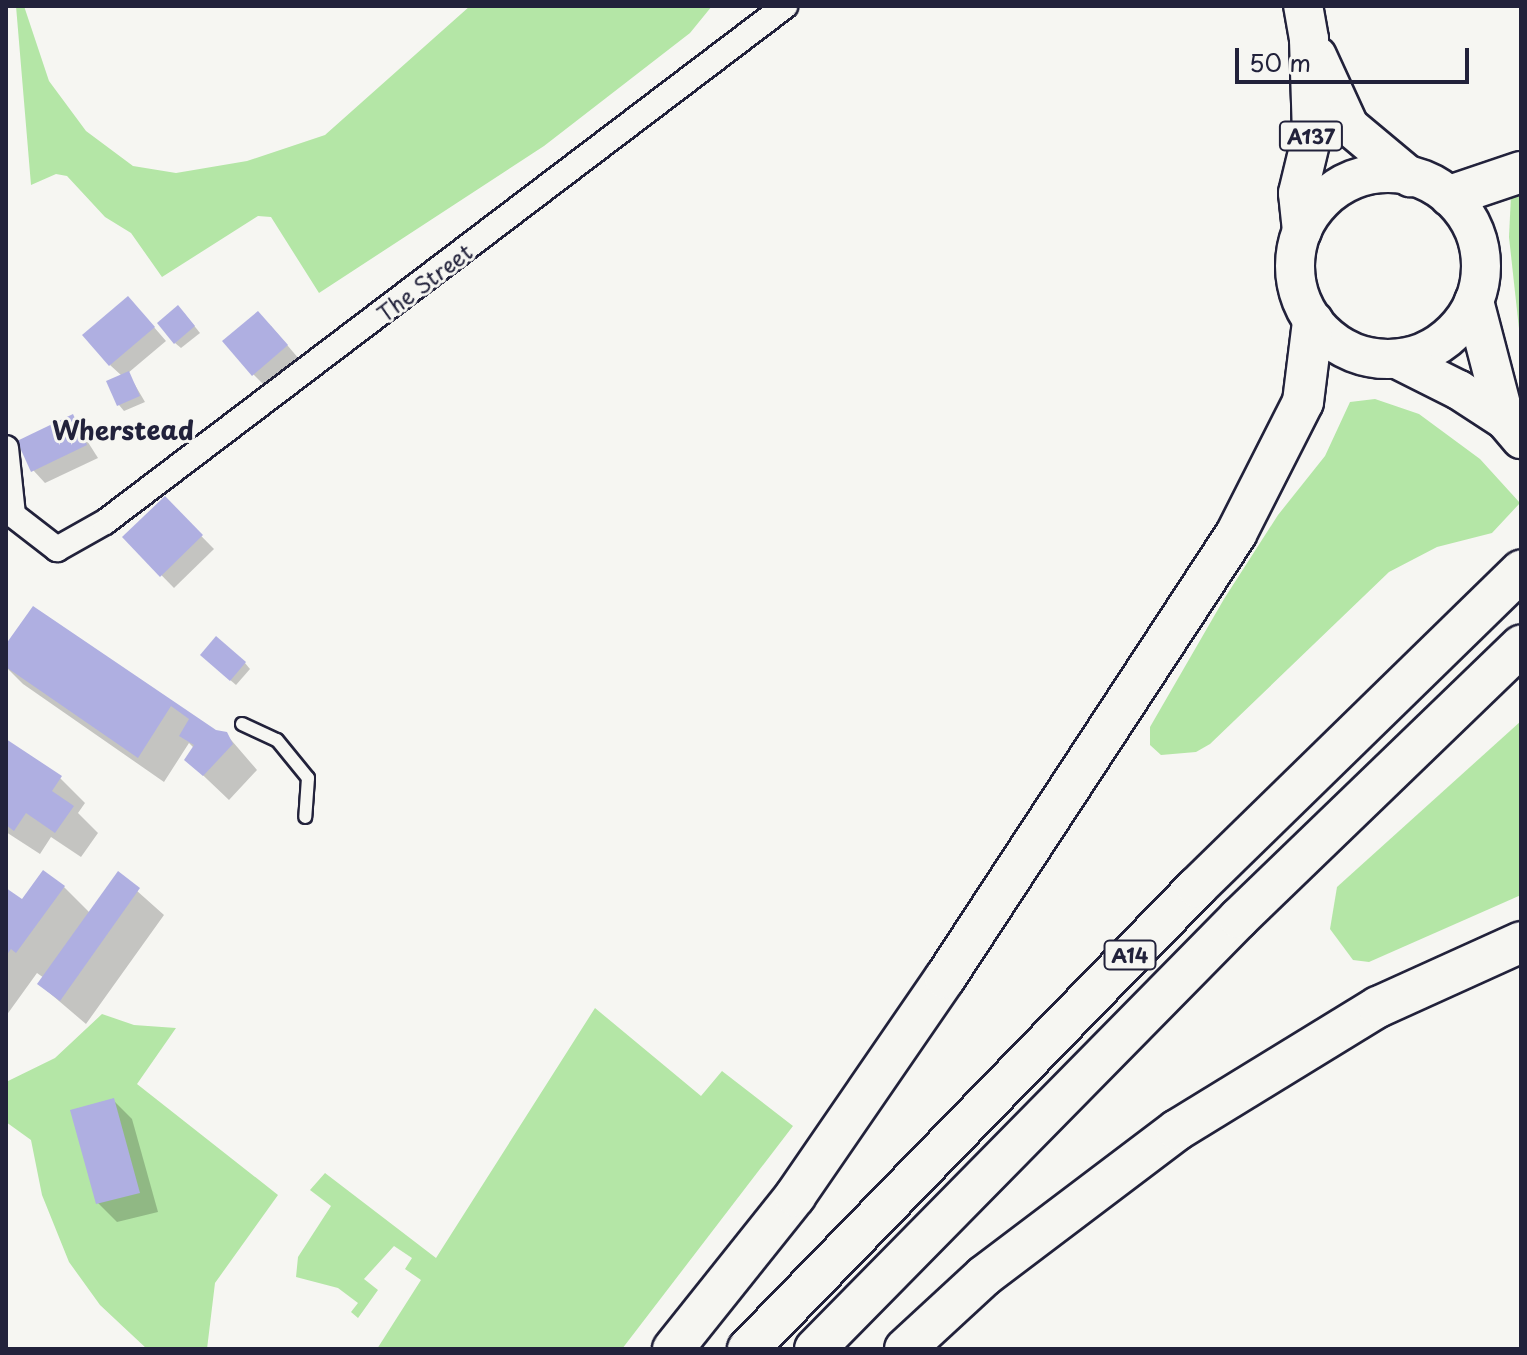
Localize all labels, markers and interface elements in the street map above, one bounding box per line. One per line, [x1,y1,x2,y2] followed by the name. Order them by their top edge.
[1239,32,1473,82] scale bar
[1249,44,1311,80] text: 50 m
[1277,120,1345,152] road number: A137
[371,238,477,326] street label: The Street
[52,414,194,446] district label: Wherstead
[1102,939,1158,971] road number: A14

